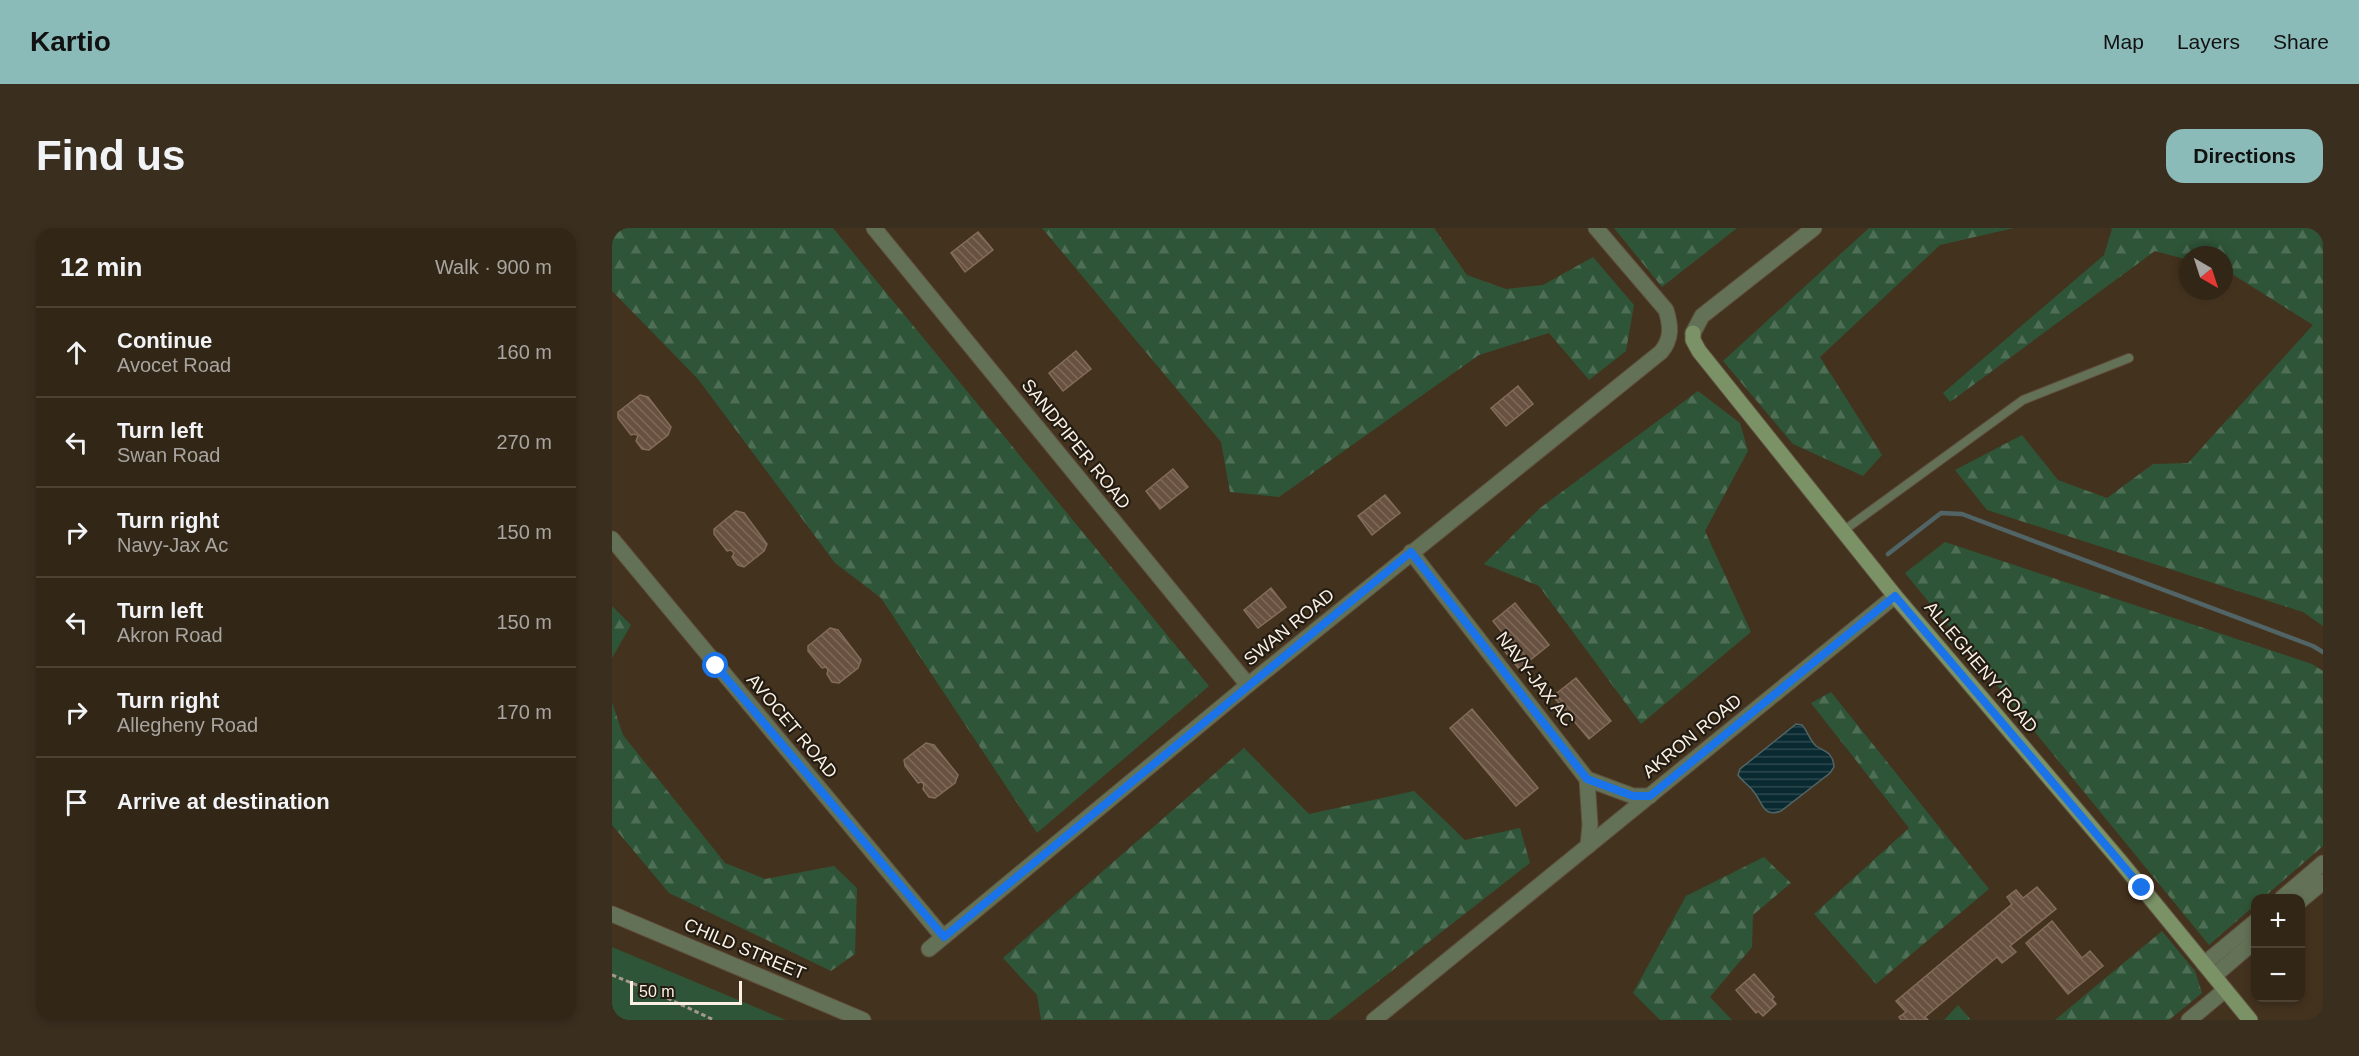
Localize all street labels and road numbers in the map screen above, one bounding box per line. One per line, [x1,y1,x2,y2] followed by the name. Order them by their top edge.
[1018,375,1134,513] street label: SANDPIPER ROAD
[1240,585,1338,669] street label: SWAN ROAD
[1920,597,2042,737] street label: ALLEGHENY ROAD
[1492,628,1578,730] street label: NAVY-JAX AC
[743,670,841,782] street label: AVOCET ROAD
[1639,690,1745,782] street label: AKRON ROAD
[681,914,809,984] street label: CHILD STREET

